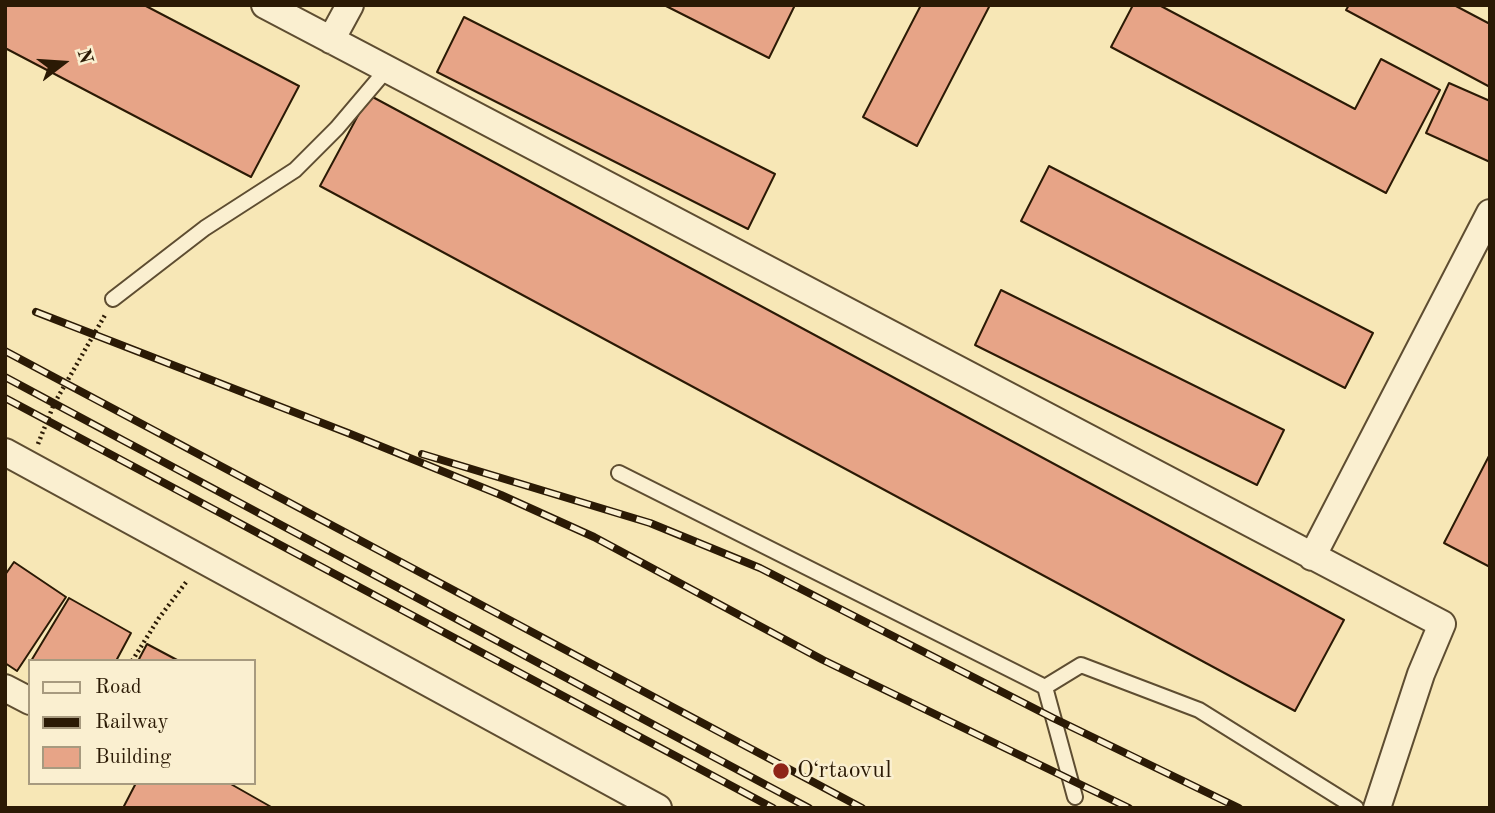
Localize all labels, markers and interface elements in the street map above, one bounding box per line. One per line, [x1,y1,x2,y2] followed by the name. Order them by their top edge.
[28,28,98,98] north arrow
[72,47,95,66] text: N
[28,659,256,785] legend
[95,677,142,698] text: Road
[95,712,169,733] text: Railway
[95,747,171,768] text: Building
[797,757,892,785] place label: Oʻrtaovul
[771,761,791,781] marker: Oʻrtaovul

